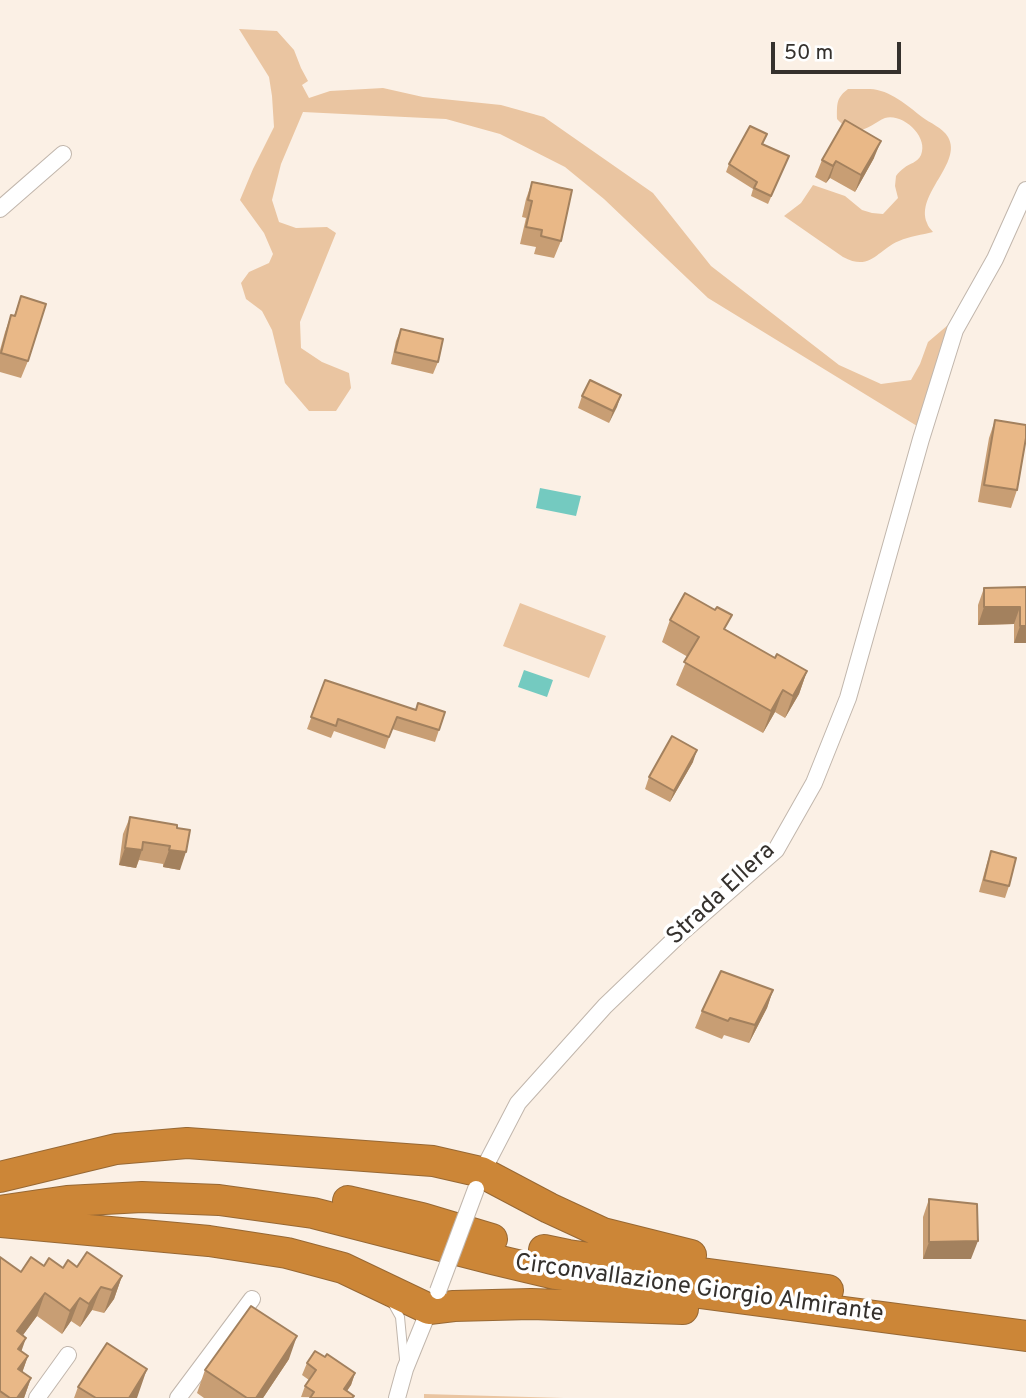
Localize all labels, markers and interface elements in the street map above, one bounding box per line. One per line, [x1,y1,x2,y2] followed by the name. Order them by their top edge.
[774,28,904,72] scale bar
[784,40,833,67] text: 50 m
[662,838,782,952] street label: Strada Ellera
[513,1250,885,1330] street label: Circonvallazione Giorgio Almirante

